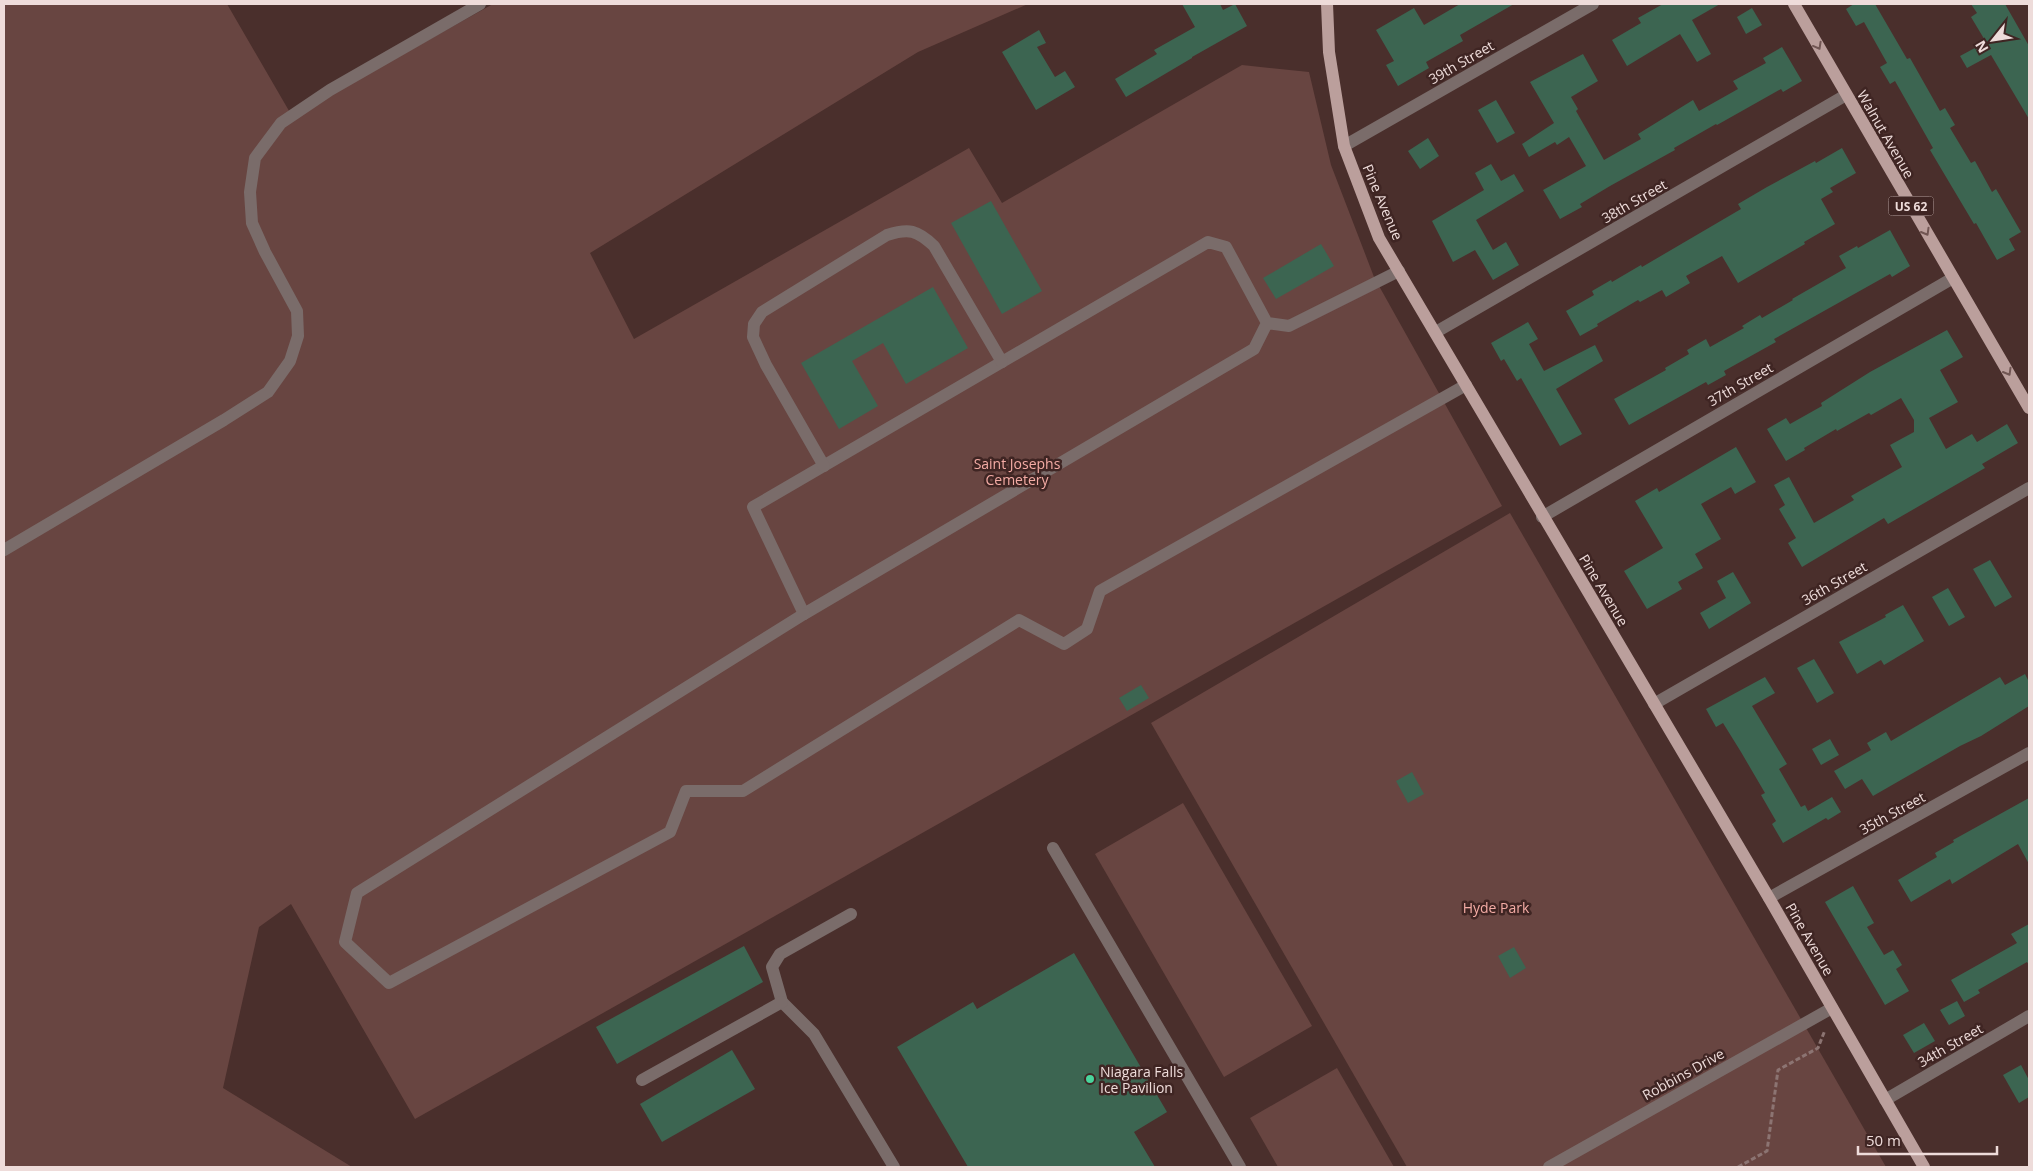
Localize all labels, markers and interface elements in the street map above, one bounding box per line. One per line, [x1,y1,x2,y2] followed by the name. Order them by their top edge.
[1968,15,2018,65] north arrow
[1425,36,1497,88] street label: 39th Street
[1970,37,1992,56] text: N
[1812,41,1822,50] one-way arrow
[1853,86,1919,182] street label: Walnut Avenue
[1358,161,1408,243] street label: Pine Avenue
[1598,175,1670,227] street label: 38th Street
[1888,197,1934,216] road number: US 62
[1920,227,1930,236] one-way arrow
[1704,358,1776,410] street label: 37th Street
[2002,367,2012,376] one-way arrow
[974,454,1061,489] park label: Saint Josephs Cemetery
[1575,550,1633,630] street label: Pine Avenue
[1798,557,1870,609] street label: 36th Street
[1856,787,1928,839] street label: 35th Street
[1463,898,1530,917] park label: Hyde Park
[1782,899,1838,979] street label: Pine Avenue
[1914,1019,1986,1071] street label: 34th Street
[1639,1044,1727,1104] street label: Robbins Drive
[1100,1062,1183,1097] place label: Niagara Falls Ice Pavilion
[1084,1073,1096,1085] marker: Niagara Falls Ice Pavilion
[1858,1124,1997,1156] scale bar
[1866,1130,1901,1150] text: 50 m

